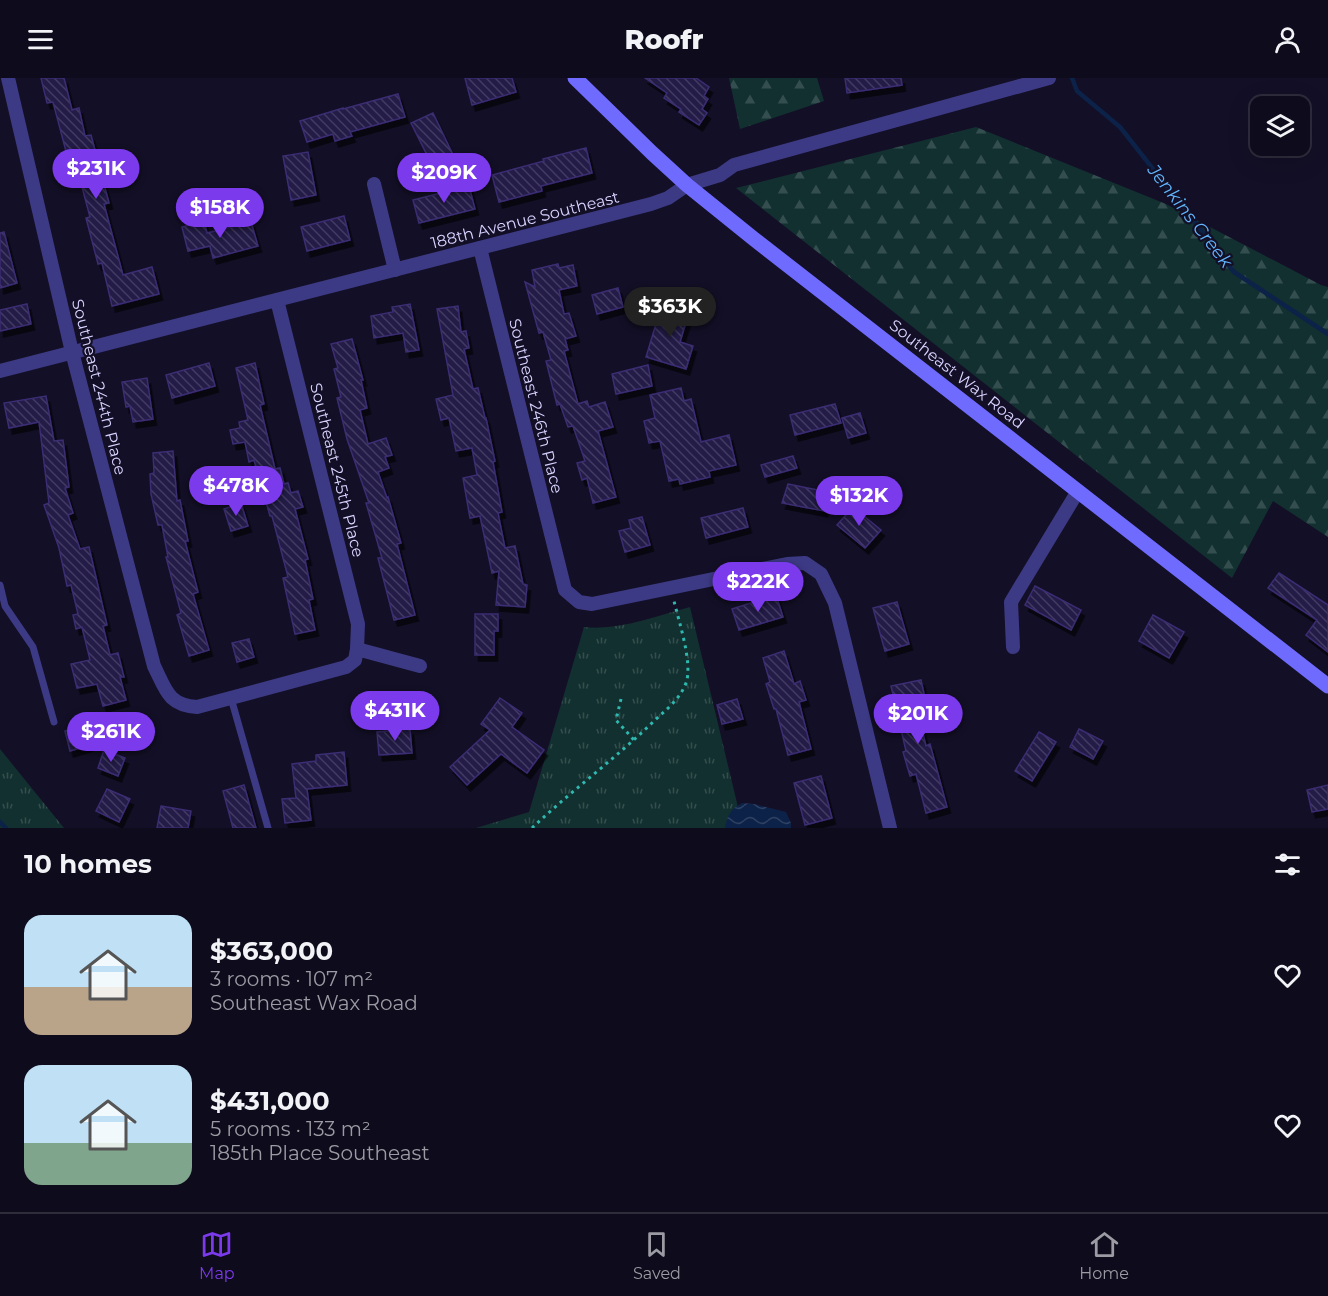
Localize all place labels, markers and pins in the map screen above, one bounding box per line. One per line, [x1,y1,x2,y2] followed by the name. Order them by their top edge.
[54,149,138,200] pin: $231K
[402,153,486,204] pin: $209K
[178,188,262,239] pin: $158K
[628,287,712,338] pin: $363K
[194,466,278,517] pin: $478K
[817,476,901,527] pin: $132K
[716,562,800,613] pin: $222K
[353,691,437,742] pin: $431K
[876,694,960,745] pin: $201K
[69,712,153,763] pin: $261K

